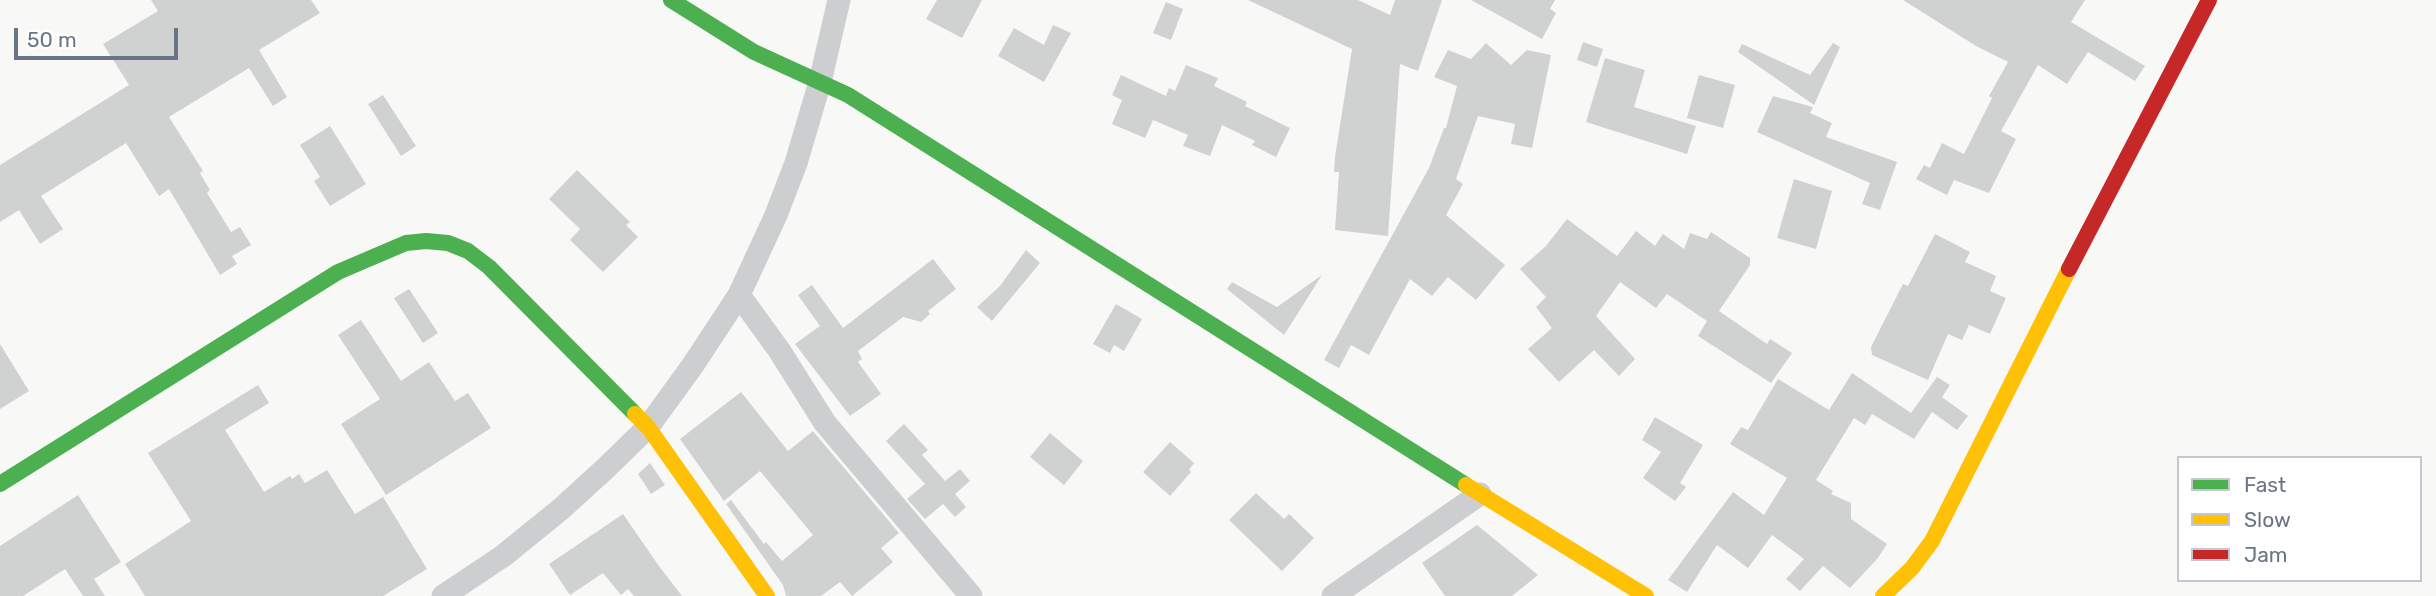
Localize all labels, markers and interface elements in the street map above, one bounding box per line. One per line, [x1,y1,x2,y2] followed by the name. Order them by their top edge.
[18,14,182,58] scale bar
[27,27,77,52] text: 50 m
[2177,456,2422,582] legend
[2244,472,2286,497] text: Fast
[2244,507,2291,532] text: Slow
[2244,542,2288,567] text: Jam

